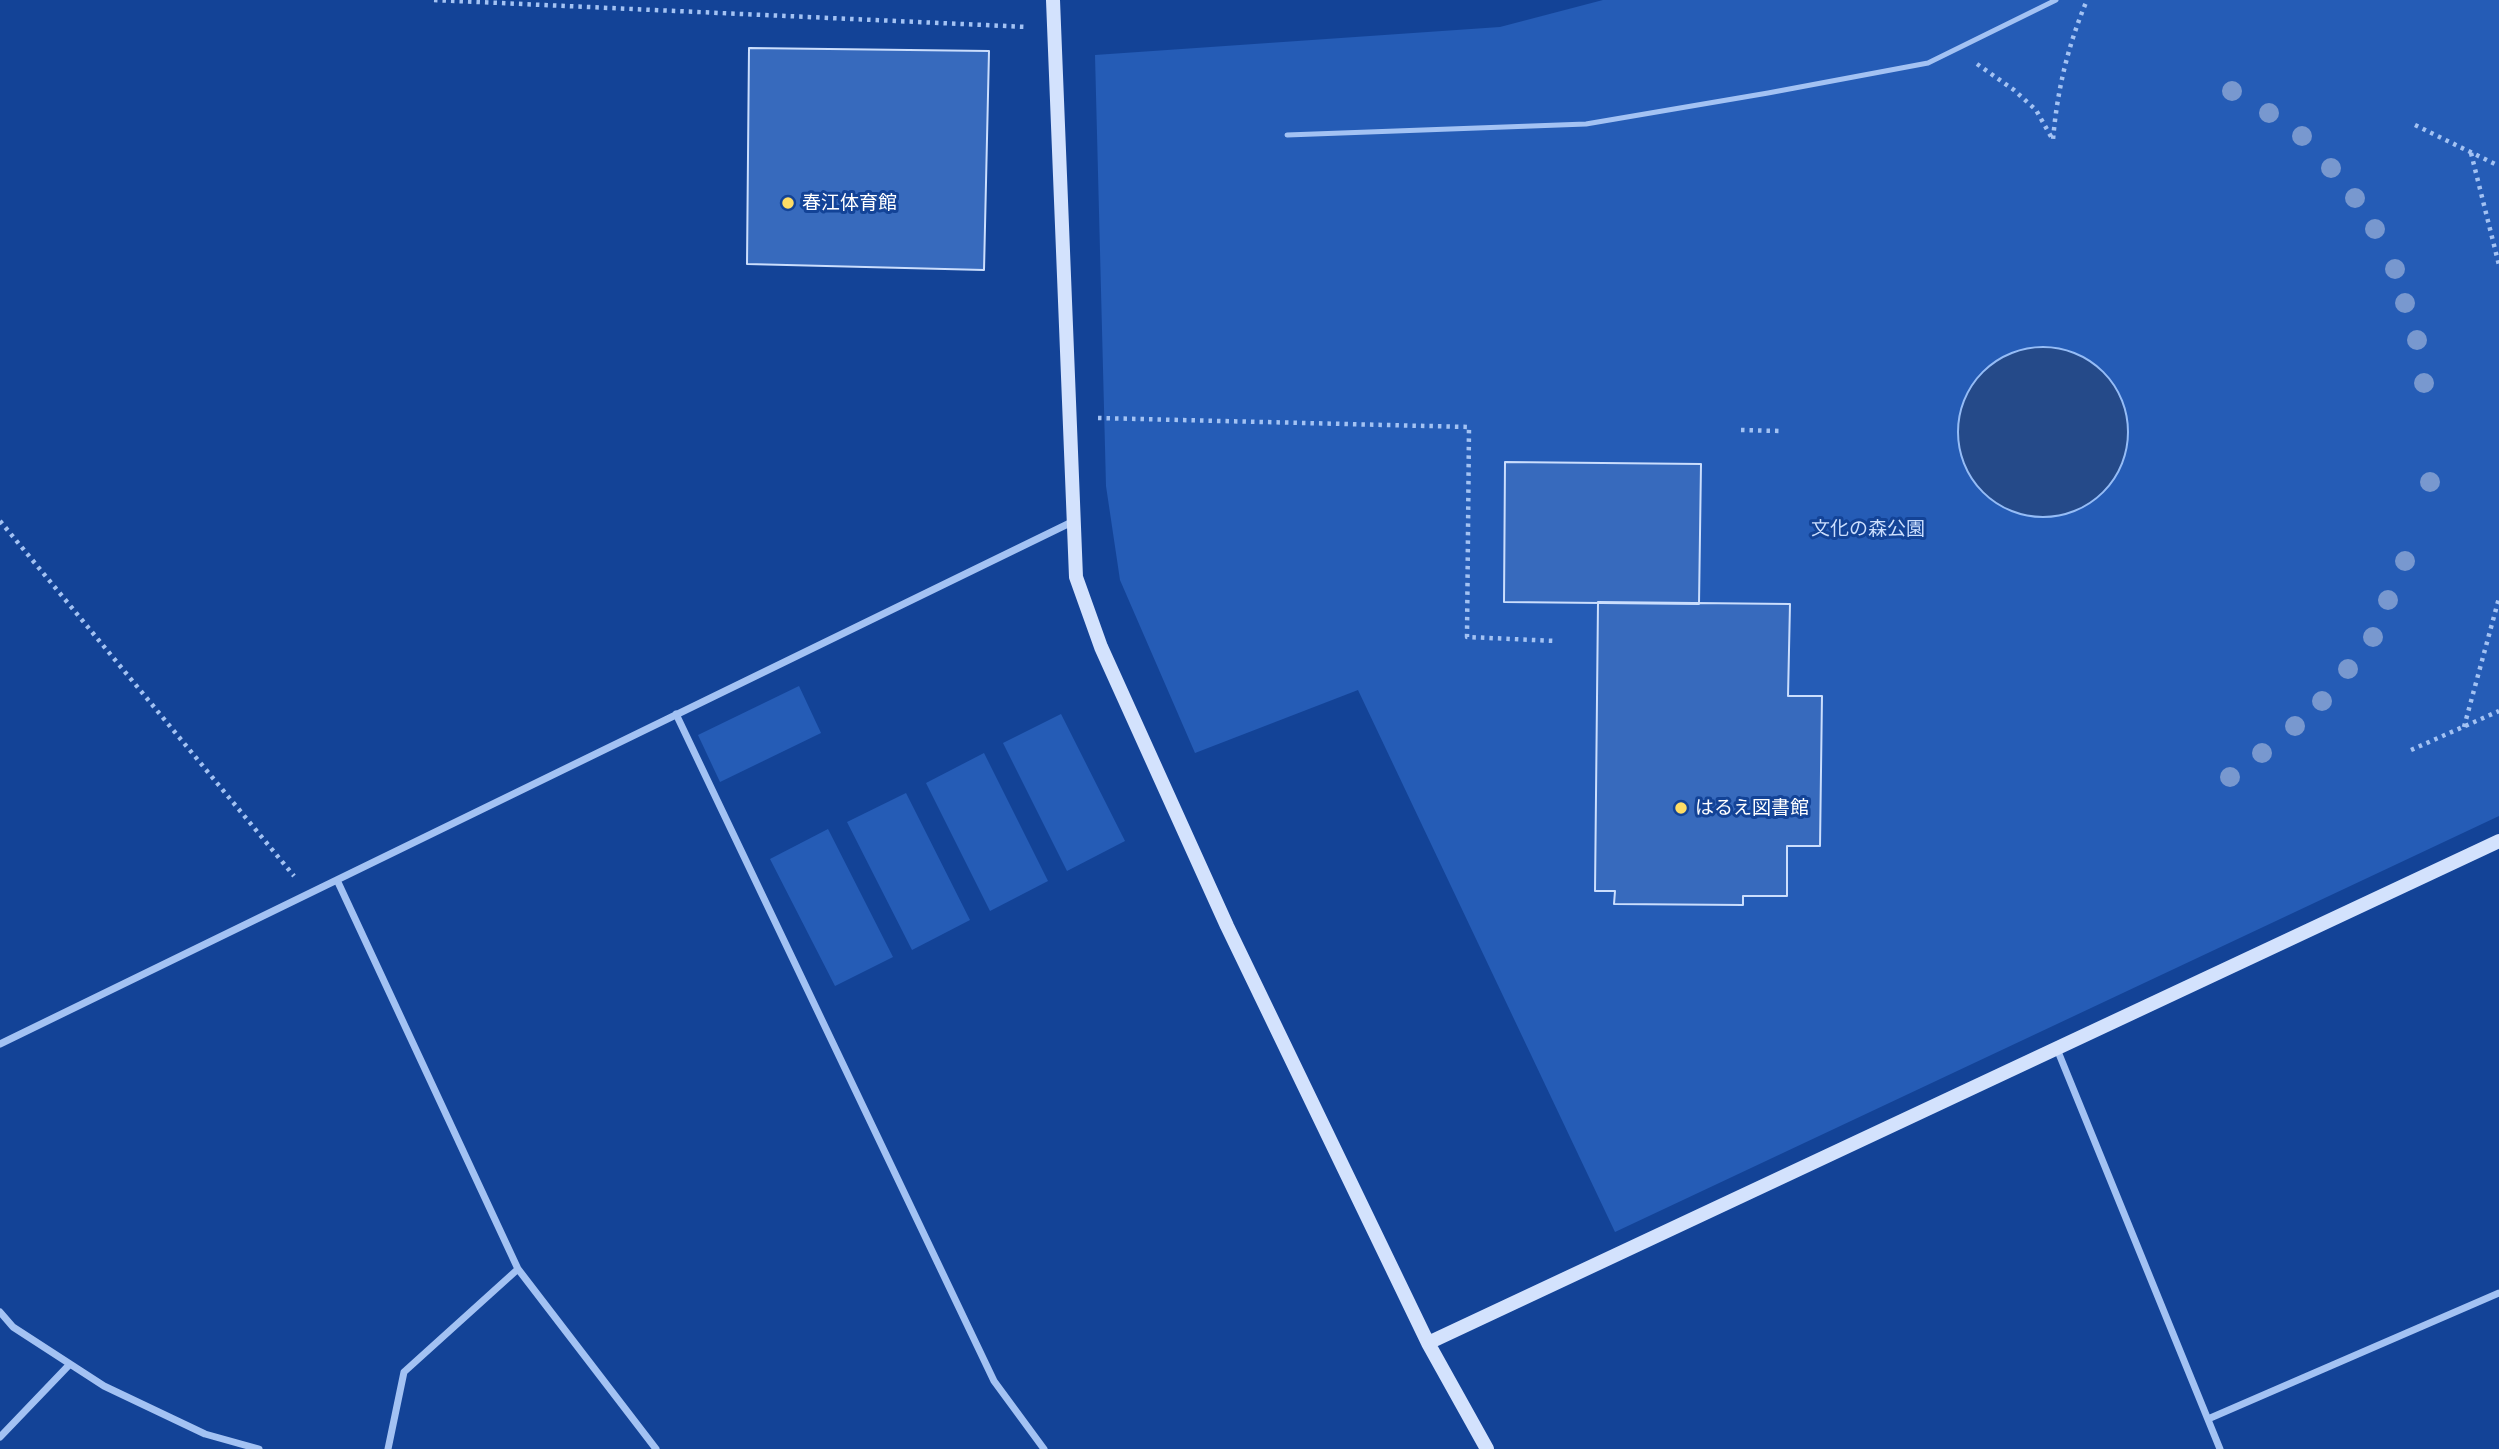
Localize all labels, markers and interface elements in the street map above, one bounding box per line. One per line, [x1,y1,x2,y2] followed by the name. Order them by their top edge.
[802,192,897,214] place label: 春江体育館
[780,195,796,211] marker: 春江体育館
[1811,518,1925,540] park label: 文化の森公園
[1695,797,1809,819] place label: はるえ図書館
[1673,800,1689,816] marker: はるえ図書館

